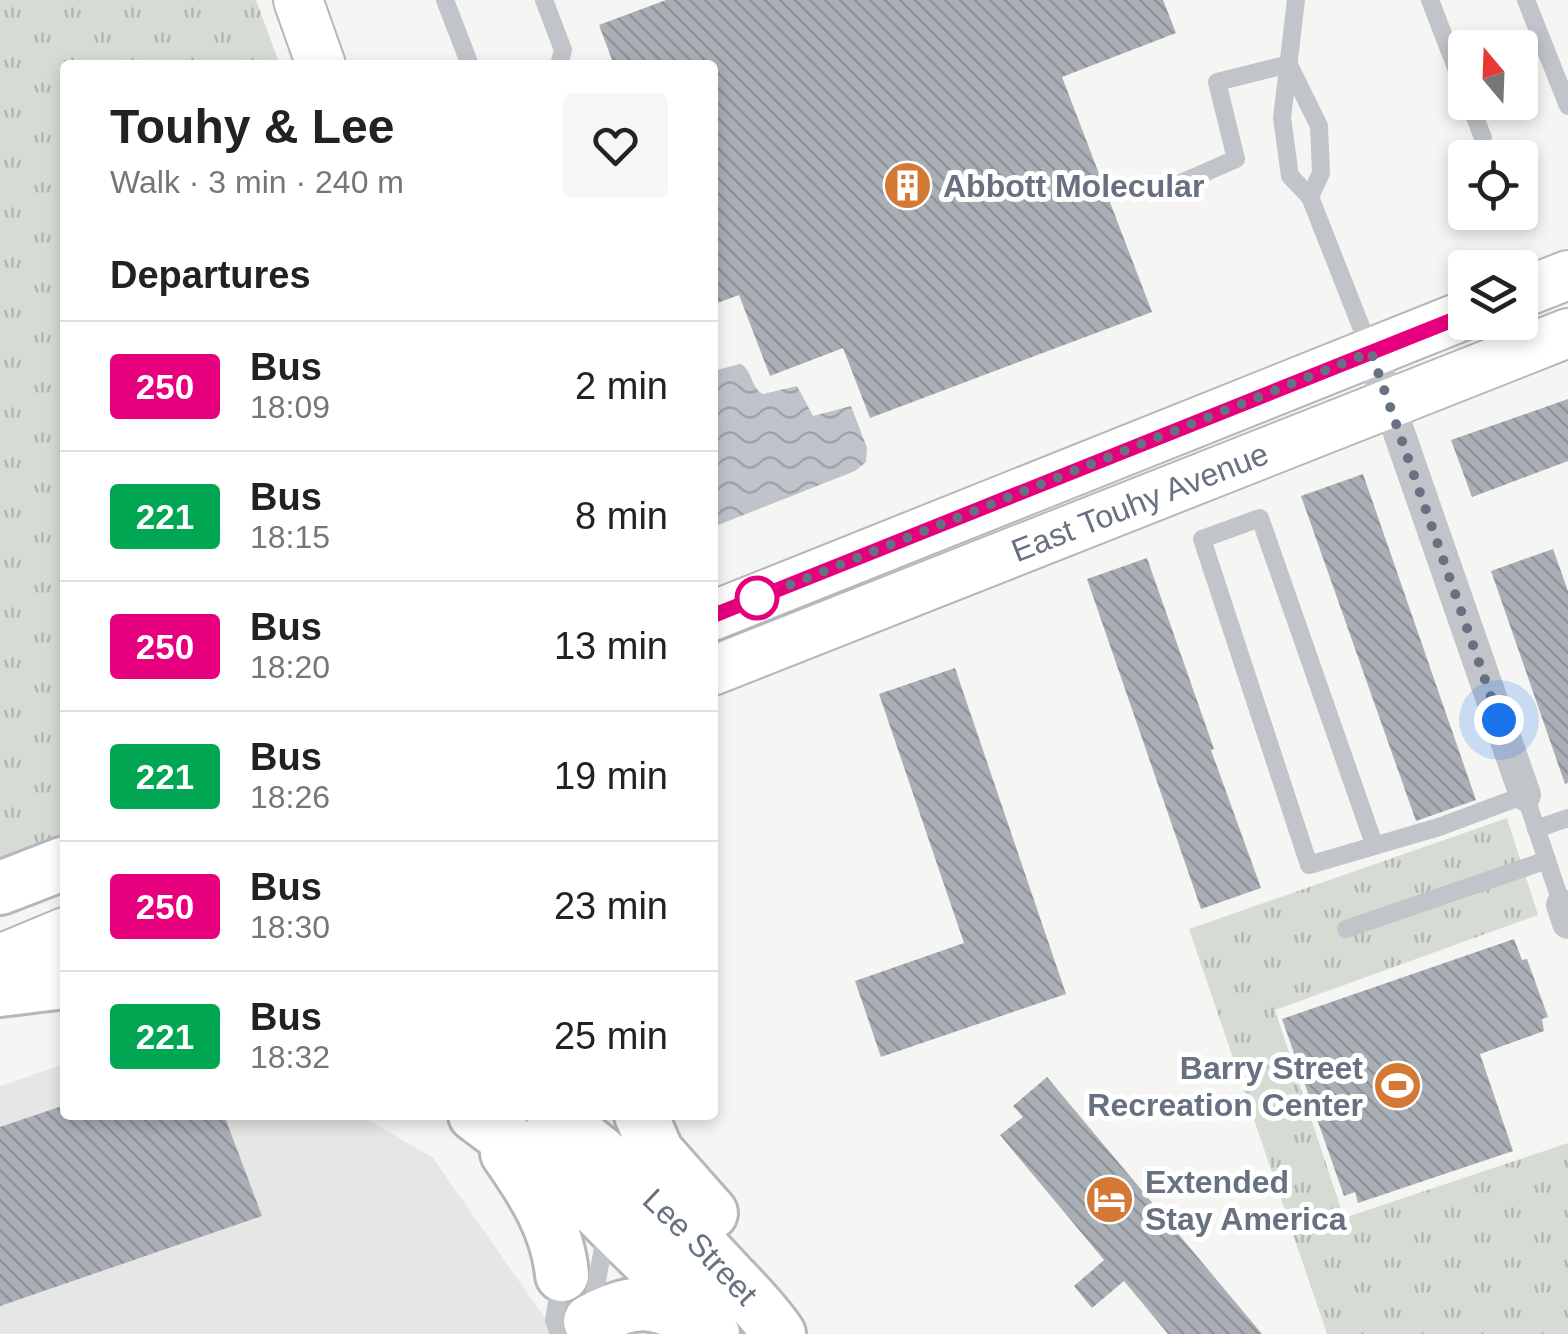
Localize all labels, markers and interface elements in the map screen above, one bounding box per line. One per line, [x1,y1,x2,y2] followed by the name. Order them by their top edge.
[1448,30,1538,120] north arrow
[1448,30,1538,340] map controls
[563,93,668,198] button: heart
[110,100,394,153] text: Touhy & Lee
[1448,140,1538,230] button: locate
[882,160,934,212] building icon: Abbott Molecular
[110,164,404,200] text: Walk · 3 min · 240 m
[943,168,1204,204] place label: Abbott Molecular
[1448,250,1538,340] button: layers
[110,254,311,296] text: Departures
[250,346,322,388] text: Bus
[575,365,668,407] text: 2 min
[136,367,194,406] text: 250
[250,389,330,425] text: 18:09
[1006,435,1273,569] street label: East Touhy Avenue
[250,476,322,518] text: Bus
[575,495,668,537] text: 8 min
[136,497,194,536] text: 221
[250,519,330,555] text: 18:15
[736,577,778,619] unlabelled marker
[250,606,322,648] text: Bus
[554,625,668,667] text: 13 min
[136,627,194,666] text: 250
[250,649,330,685] text: 18:20
[1474,695,1524,745] your location
[250,736,322,778] text: Bus
[554,755,668,797] text: 19 min
[136,757,194,796] text: 221
[250,779,330,815] text: 18:26
[250,866,322,908] text: Bus
[554,885,668,927] text: 23 min
[136,887,194,926] text: 250
[250,909,330,945] text: 18:30
[250,996,322,1038] text: Bus
[554,1015,668,1057] text: 25 min
[136,1017,194,1056] text: 221
[250,1039,330,1075] text: 18:32
[1087,1050,1363,1123] place label: Barry Street Recreation Center
[1372,1060,1424,1112] sports icon: Barry Street Recreation Center
[1145,1164,1347,1237] place label: Extended Stay America
[1084,1174,1136,1226] hotel icon: Extended Stay America
[636,1181,765,1312] street label: Lee Street

